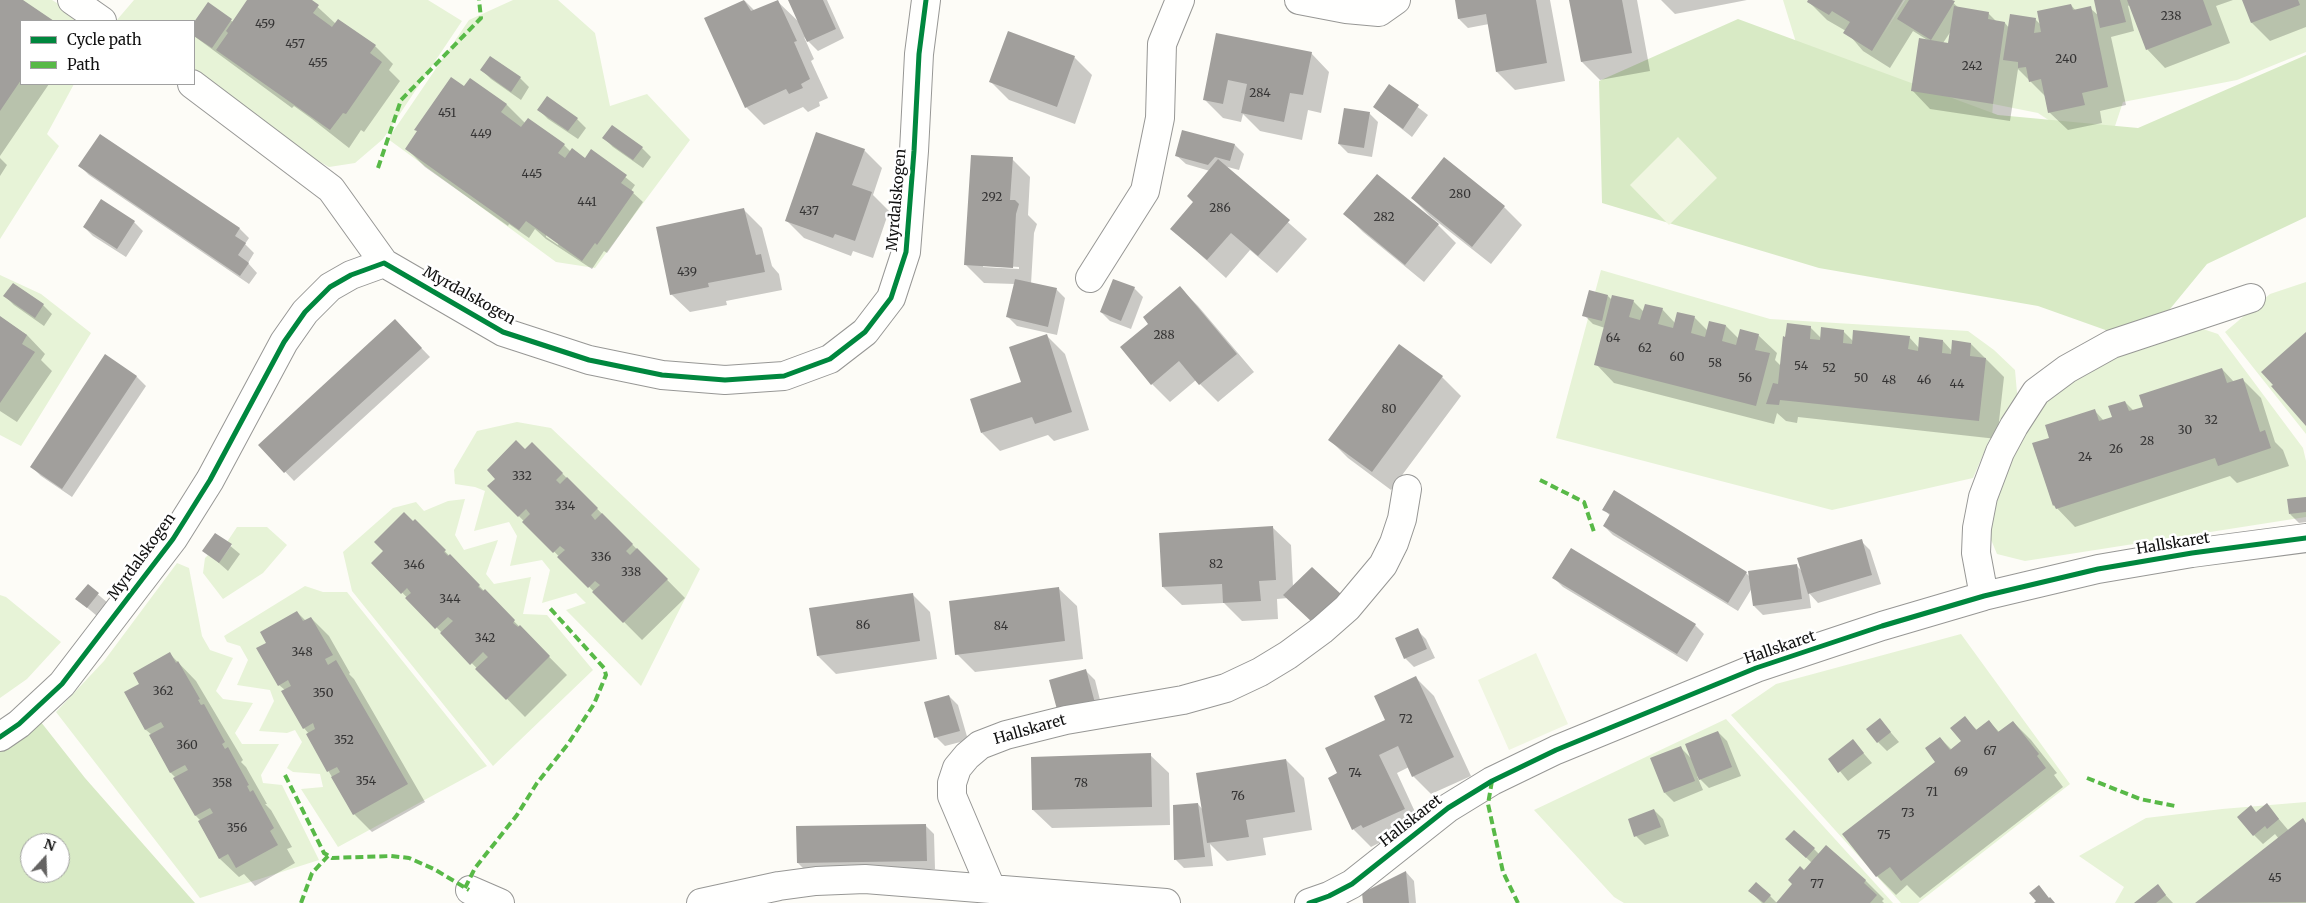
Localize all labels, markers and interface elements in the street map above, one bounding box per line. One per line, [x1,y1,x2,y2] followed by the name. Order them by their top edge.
[2161,10,2181,24] house number: 238
[255,18,275,32] house number: 459
[20,20,195,85] legend
[67,30,142,49] text: Cycle path
[285,38,305,52] house number: 457
[2055,53,2077,67] house number: 240
[67,55,100,74] text: Path
[308,57,328,71] house number: 455
[1962,60,1982,74] house number: 242
[1249,87,1271,101] house number: 284
[438,107,456,121] house number: 451
[470,128,492,142] house number: 449
[884,148,910,252] street label: Myrdalskogen
[522,168,542,182] house number: 445
[1449,188,1471,202] house number: 280
[982,191,1002,205] house number: 292
[577,196,597,210] house number: 441
[1209,202,1231,216] house number: 286
[799,205,819,219] house number: 437
[1373,211,1395,225] house number: 282
[420,263,518,329] street label: Myrdalskogen
[677,266,697,280] house number: 439
[1153,329,1175,343] house number: 288
[1606,332,1620,346] house number: 64
[1638,342,1652,356] house number: 62
[1670,351,1684,365] house number: 60
[1708,357,1722,371] house number: 58
[1794,360,1808,374] house number: 54
[1822,362,1836,376] house number: 52
[1738,372,1752,386] house number: 56
[1854,372,1868,386] house number: 50
[1882,374,1896,388] house number: 48
[1917,374,1931,388] house number: 46
[1950,378,1964,392] house number: 44
[1382,403,1396,417] house number: 80
[2204,414,2218,428] house number: 32
[2178,424,2192,438] house number: 30
[2140,435,2154,449] house number: 28
[2109,443,2123,457] house number: 26
[2078,451,2092,465] house number: 24
[512,470,532,484] house number: 332
[555,500,575,514] house number: 334
[104,510,180,604] street label: Myrdalskogen
[2135,529,2211,559] street label: Hallskaret
[591,551,611,565] house number: 336
[1209,558,1223,572] house number: 82
[403,559,425,573] house number: 346
[621,566,641,580] house number: 338
[439,593,461,607] house number: 344
[856,619,870,633] house number: 86
[994,620,1008,634] house number: 84
[1742,627,1818,669] street label: Hallskaret
[475,632,495,646] house number: 342
[291,646,313,660] house number: 348
[153,685,173,699] house number: 362
[313,687,333,701] house number: 350
[992,711,1068,749] street label: Hallskaret
[1399,713,1413,727] house number: 72
[334,734,354,748] house number: 352
[176,739,198,753] house number: 360
[1983,745,1997,759] house number: 67
[1954,766,1968,780] house number: 69
[1348,767,1362,781] house number: 74
[356,775,376,789] house number: 354
[212,777,232,791] house number: 358
[1074,777,1088,791] house number: 78
[1926,786,1938,800] house number: 71
[1231,790,1245,804] house number: 76
[1376,791,1446,851] street label: Hallskaret
[1901,807,1915,821] house number: 73
[227,822,247,836] house number: 356
[1877,829,1891,843] house number: 75
[20,833,70,883] north arrow
[42,834,58,855] text: N
[2268,872,2282,886] house number: 45
[1810,878,1824,892] house number: 77

